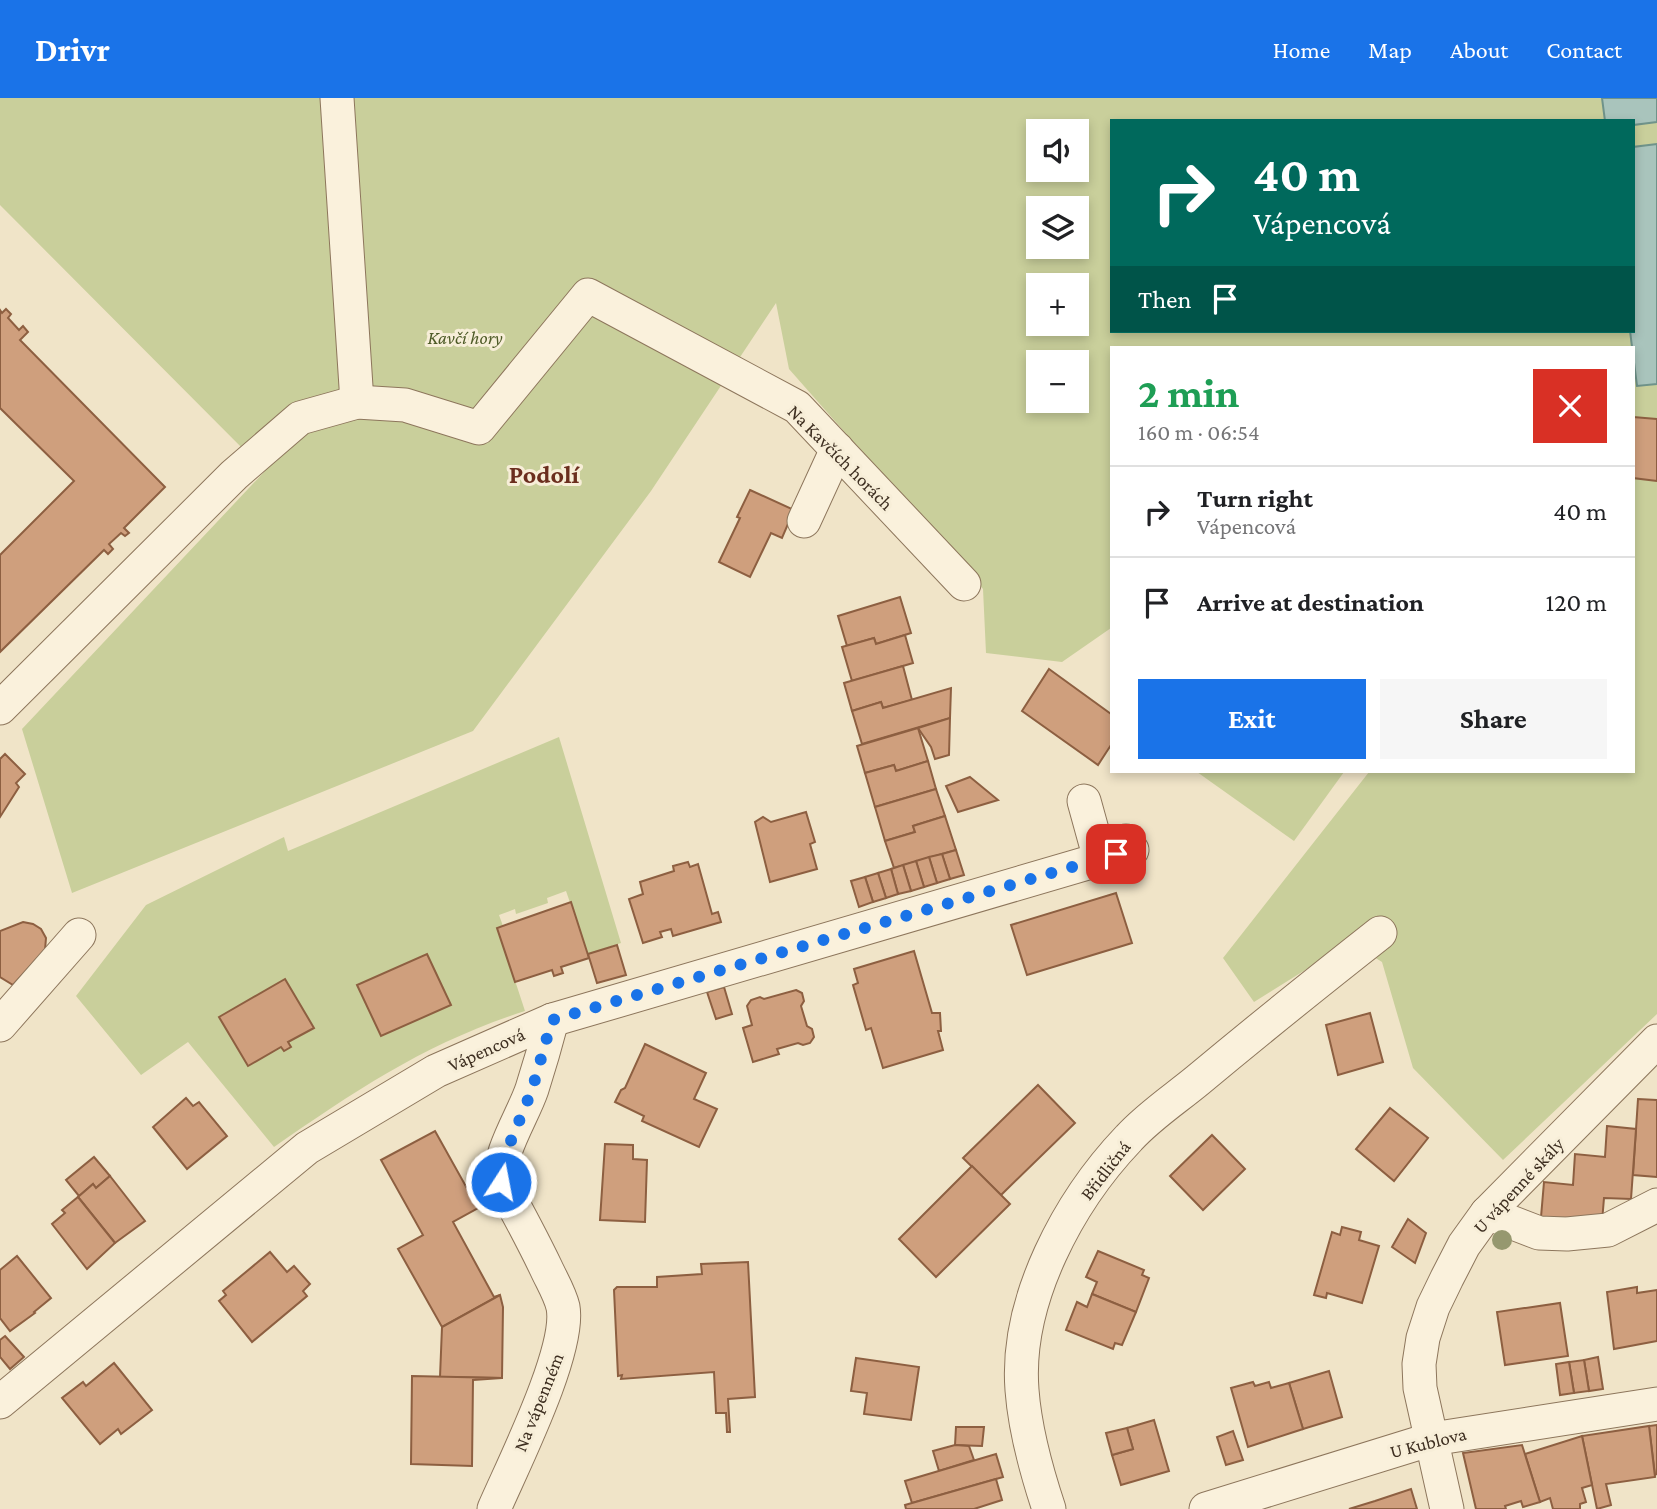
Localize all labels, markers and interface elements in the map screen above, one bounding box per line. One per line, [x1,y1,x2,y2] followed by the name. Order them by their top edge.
[35,31,110,68] text: Drivr
[1273,36,1330,63] text: Home
[1368,36,1412,63] text: Map
[1450,36,1508,63] text: About
[1546,36,1622,63] text: Contact
[1026,119,1089,413] map controls
[1026,119,1089,182] button: sound
[1138,147,1229,238] icon: right
[1253,147,1360,202] text: 40 m
[1026,196,1089,259] button: layers
[1253,205,1391,241] text: Vápencová
[1026,273,1089,336] button: +
[1206,280,1244,318] icon: arrive
[1138,285,1192,314] text: Then
[427,327,503,348] park label: Kavčí hory
[1026,350,1089,413] button: −
[1138,369,1239,416] text: 2 min
[1533,369,1607,443] button: close
[784,400,898,514] street label: Na Kavčích horách
[1138,419,1260,445] text: 160 m · 06:54
[509,460,581,489] district label: Podolí
[1197,484,1313,513] text: Turn right
[1138,493,1176,531] icon: right
[1553,497,1607,526] text: 40 m
[1197,513,1296,539] text: Vápencová
[1138,584,1176,622] icon: arrive
[1197,588,1424,617] text: Arrive at destination
[1546,588,1607,617] text: 120 m
[1138,679,1366,759] button: Exit
[1380,679,1607,759] button: Share
[1086,824,1146,884] pin
[1097,835,1135,873] icon: arrive
[445,1023,528,1076] street label: Vápencová
[1469,1133,1568,1237] street label: U vápenné skály
[1076,1137,1135,1204] street label: Břidličná
[464,1145,538,1219] position arrow
[509,1350,568,1455] street label: Na vápenném
[1388,1423,1469,1462] street label: U Kublova

